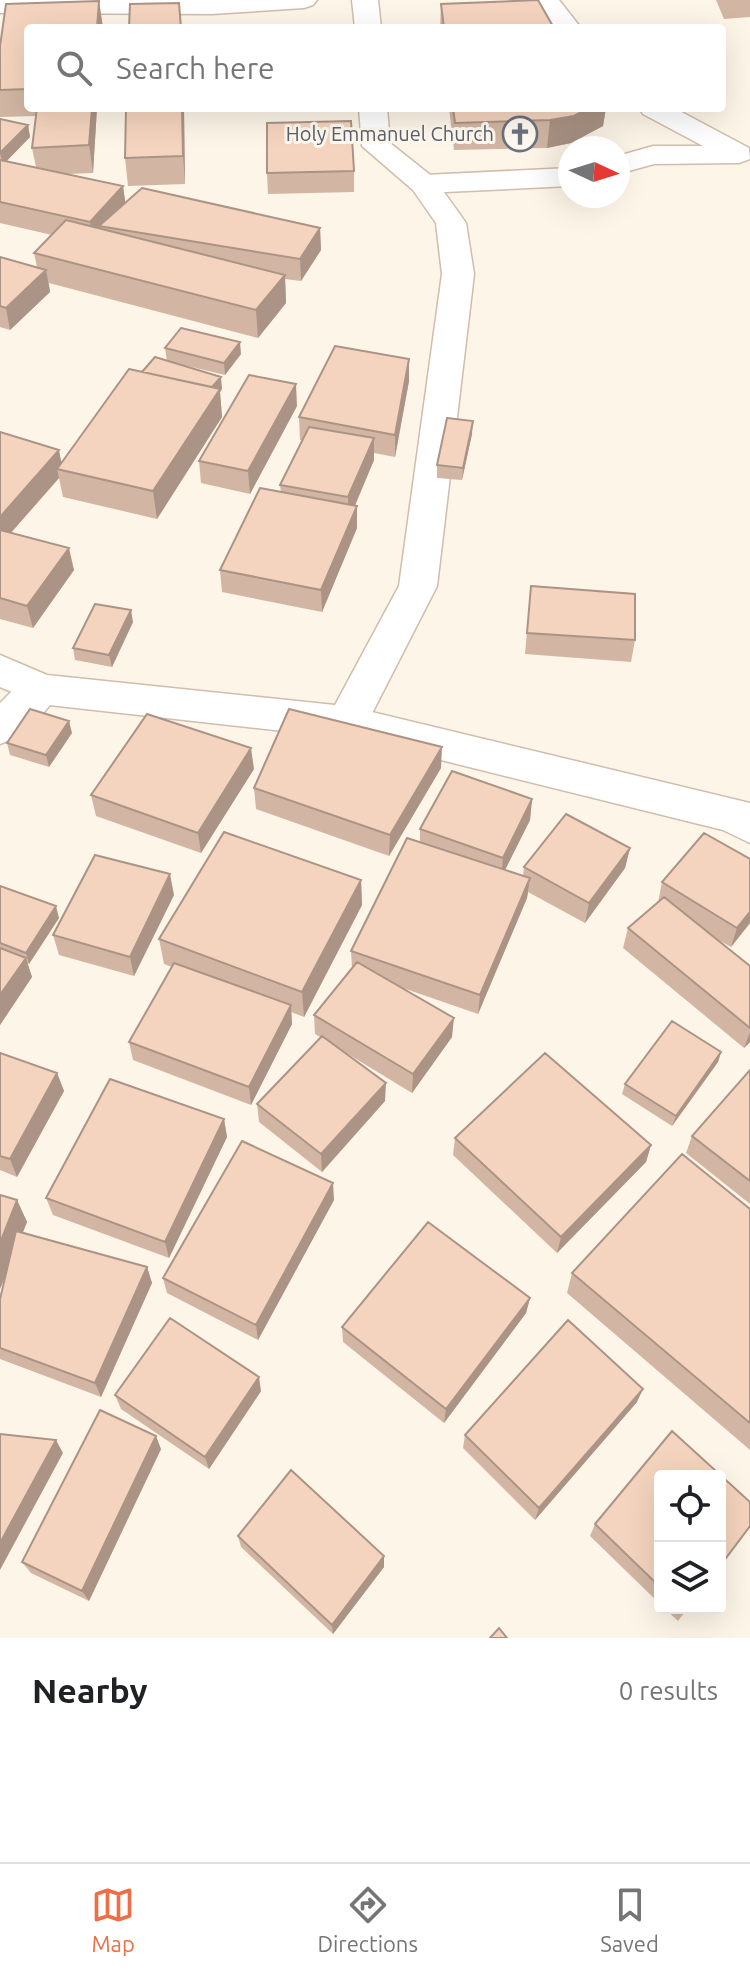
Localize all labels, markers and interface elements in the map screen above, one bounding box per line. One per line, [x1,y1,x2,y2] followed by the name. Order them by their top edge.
[24,24,726,112] search box
[52,46,96,90] icon: search
[116,51,275,85] text: Search here
[501,115,539,153] church icon: Holy Emmanuel Church
[286,122,494,145] place label: Holy Emmanuel Church
[558,136,630,208] north arrow
[654,1470,726,1614] map controls
[654,1470,726,1542] button: locate
[654,1542,726,1614] button: layers
[32,1671,147,1709] text: Nearby
[619,1676,718,1705] text: 0 results
[91,1883,135,1956] tab: Map
[317,1883,418,1956] tab: Directions
[600,1883,659,1956] tab: Saved

